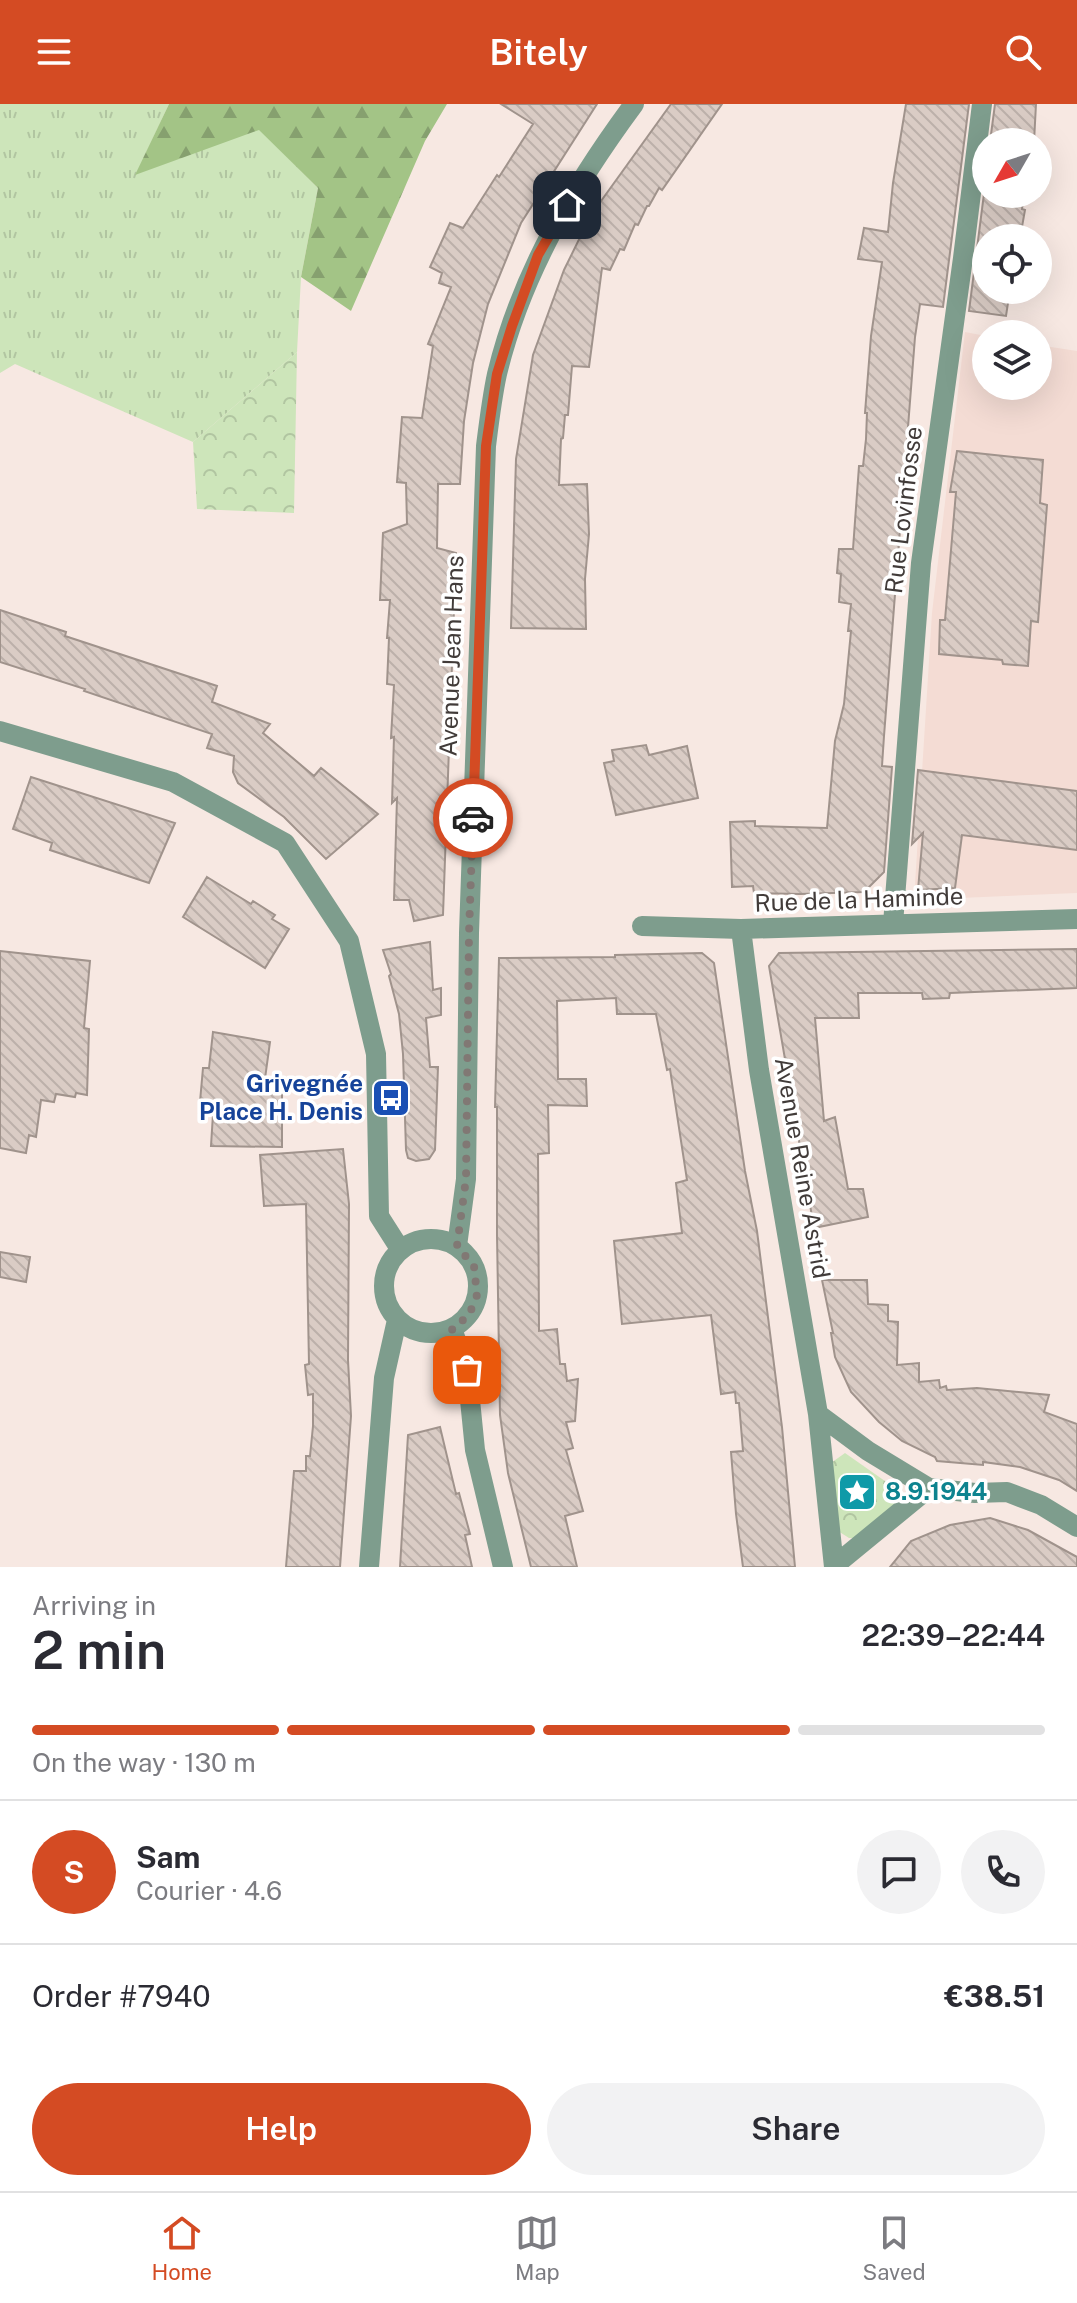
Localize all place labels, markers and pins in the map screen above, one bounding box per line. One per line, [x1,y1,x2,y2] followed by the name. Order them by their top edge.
[533,171,601,239] pin
[199,1069,363,1125] place label: Grivegnée Place H. Denis
[370,1077,412,1119] bus stop icon: Grivegnée Place H. Denis
[433,1336,501,1404] pin
[836,1471,878,1513] place icon: 8.9.1944
[885,1477,988,1505] place label: 8.9.1944

